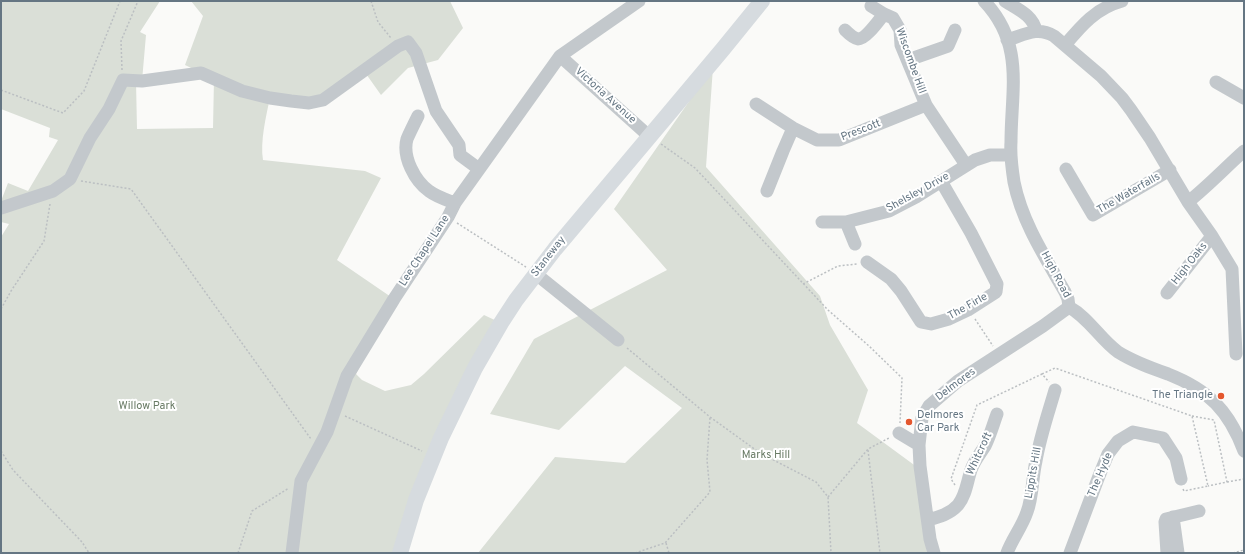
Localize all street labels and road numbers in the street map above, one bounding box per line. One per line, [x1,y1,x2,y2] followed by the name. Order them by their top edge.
[892,26,928,96] street label: Wiscombe Hill
[572,65,638,127] street label: Victoria Avenue
[839,117,883,145] street label: Prescott
[884,170,952,216] street label: Shelsley Drive
[1095,171,1163,217] street label: The Waterfalls
[397,213,453,289] street label: Lee Chapel Lane
[529,234,569,280] street label: Staneway
[1169,240,1211,288] street label: High Oaks
[1037,249,1073,301] street label: High Road
[946,291,990,323] street label: The Firle
[933,366,979,404] street label: Delmores
[964,430,996,478] street label: Whitcroft
[1023,446,1045,500] street label: Lippits Hill
[1086,451,1116,499] street label: The Hyde

